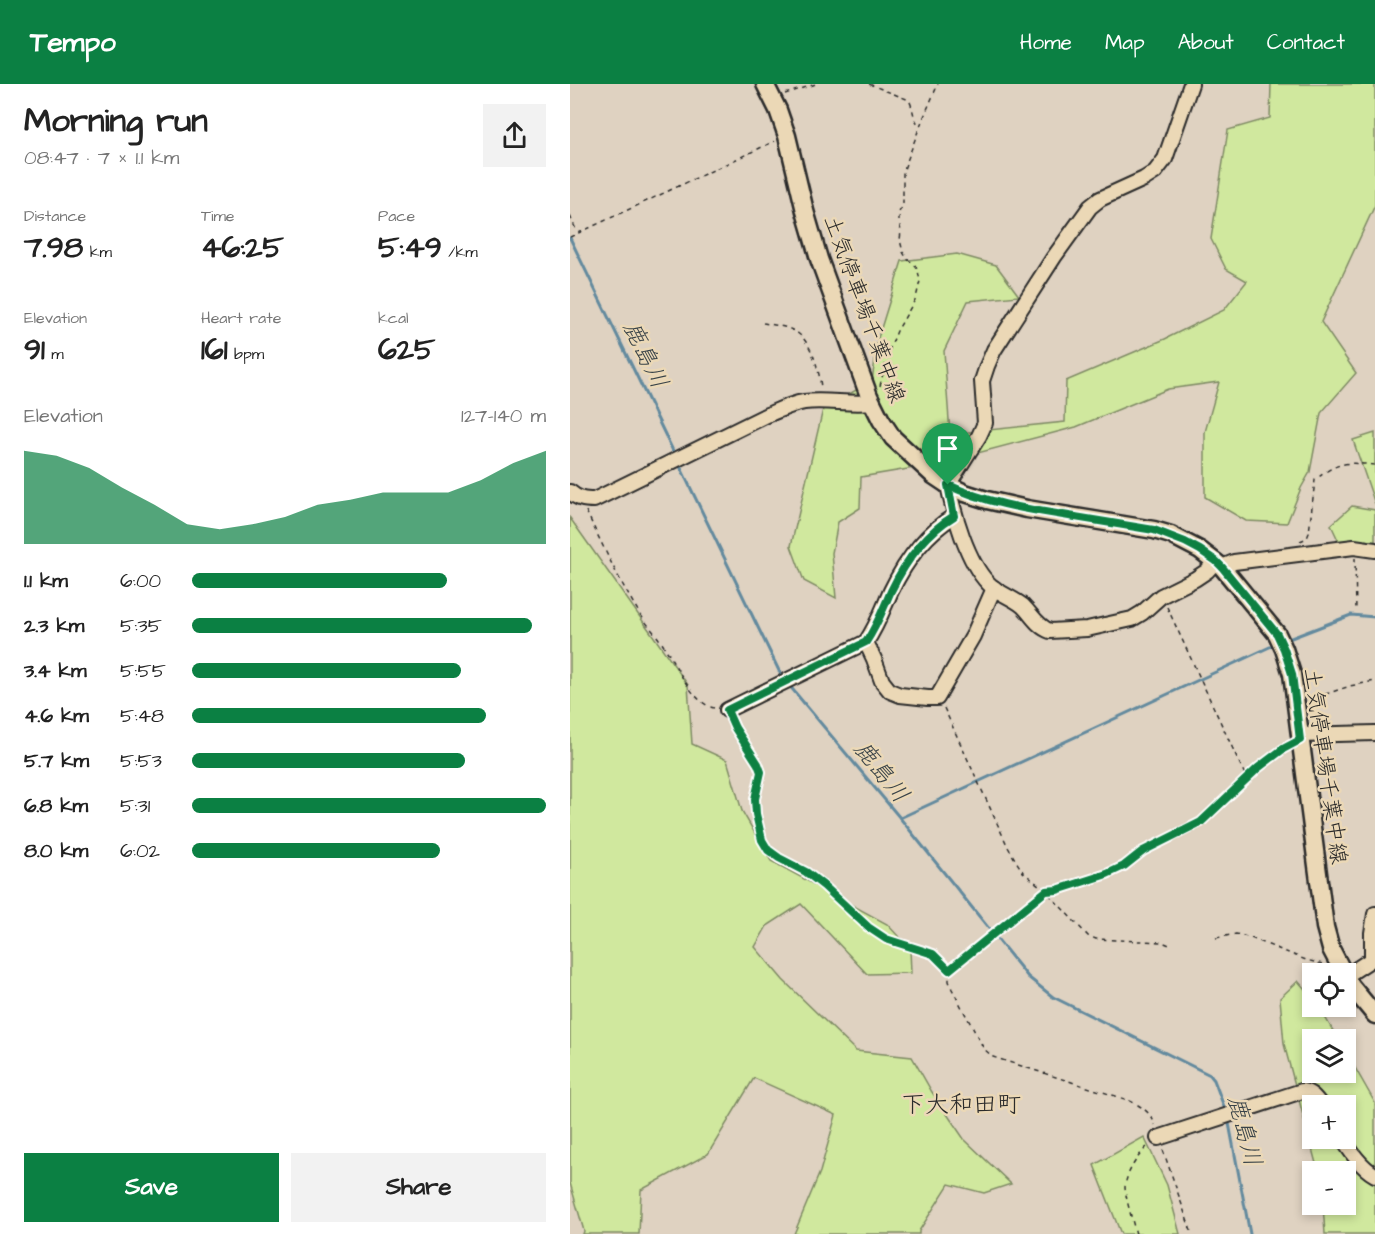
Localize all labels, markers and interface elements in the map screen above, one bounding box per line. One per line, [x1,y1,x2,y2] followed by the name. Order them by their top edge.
[30,23,116,62] text: Tempo
[1020,28,1072,57] text: Home
[1105,28,1145,57] text: Map
[1178,28,1234,57] text: About
[1267,28,1345,57] text: Contact
[24,98,208,144] text: Morning run
[483,104,546,167] button: share
[24,144,179,172] text: 08:47 · 7 × 1.1 km
[24,205,86,227] text: Distance
[201,205,235,227] text: Time
[378,205,415,227] text: Pace
[816,211,912,407] street label: 土気停車場千葉中線
[24,227,83,269] text: 7.98
[201,227,284,269] text: 46:25
[378,227,442,269] text: 5:49
[83,241,112,263] text: km
[442,241,478,263] text: /km
[24,307,87,329] text: Elevation
[201,307,281,329] text: Heart rate
[378,307,409,329] text: kcal
[614,315,676,395] water label: 鹿島川
[24,329,45,371] text: 91
[201,329,227,371] text: 161
[378,329,435,371] text: 625
[45,343,64,365] text: m
[227,343,264,365] text: bpm
[24,402,103,430] text: Elevation
[461,402,546,430] text: 127–140 m
[922,423,973,485] pin
[931,432,964,465] icon: arrive
[24,567,68,595] text: 1.1 km
[120,567,161,595] text: 6:00
[24,612,84,640] text: 2.3 km
[120,612,162,640] text: 5:35
[24,657,86,685] text: 3.4 km
[120,657,166,685] text: 5:55
[1296,666,1354,866] street label: 土気停車場千葉中線
[24,702,89,730] text: 4.6 km
[120,702,164,730] text: 5:48
[845,733,917,811] water label: 鹿島川
[24,747,89,775] text: 5.7 km
[120,747,162,775] text: 5:53
[24,792,88,820] text: 6.8 km
[120,792,150,820] text: 5:31
[24,837,88,865] text: 8.0 km
[120,837,160,865] text: 6:02
[1302,963,1356,1215] map controls
[1302,963,1356,1017] button: locate
[1302,1029,1356,1083] button: layers
[901,1088,1021,1122] district label: 下大和田町
[1218,1092,1270,1170] water label: 鹿島川
[1302,1095,1356,1149] button: +
[24,1153,279,1222] button: Save
[291,1153,546,1222] button: Share
[1302,1161,1356,1215] button: −

